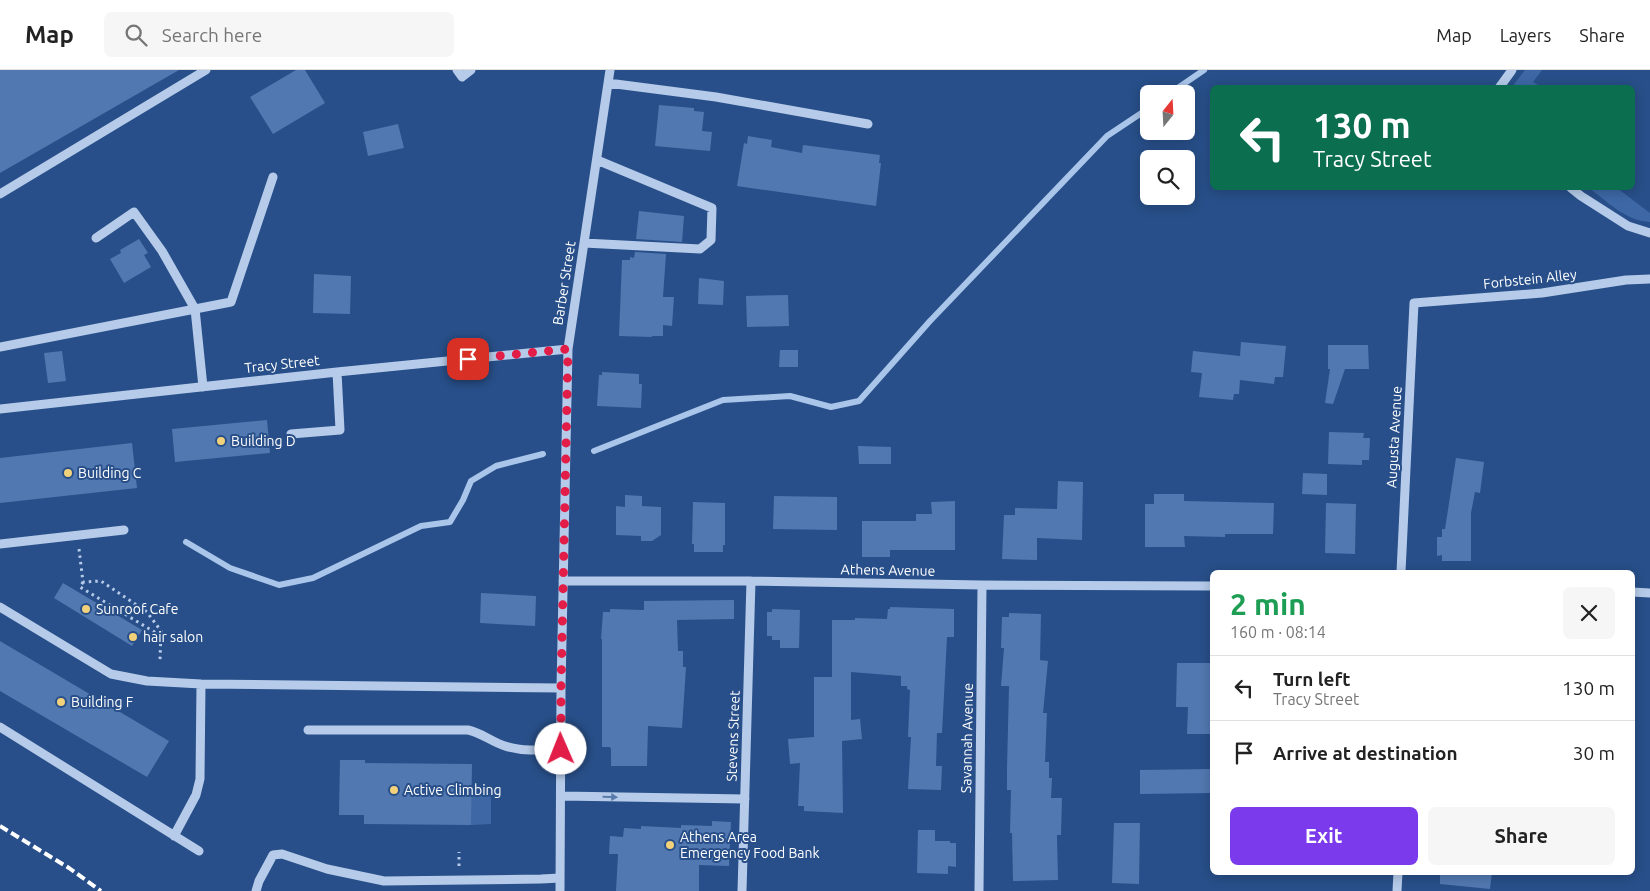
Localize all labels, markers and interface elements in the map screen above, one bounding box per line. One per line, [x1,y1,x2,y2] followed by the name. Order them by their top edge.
[104,12,454,57] search box
[25,21,74,48] text: Map
[122,21,150,49] icon: search
[162,24,262,46] text: Search here
[1436,25,1472,45] text: Map
[1500,25,1551,45] text: Layers
[1579,25,1625,45] text: Share
[1140,85,1195,140] north arrow
[1140,85,1195,205] map controls
[1230,105,1295,170] icon: left
[1313,105,1411,145] text: 130 m
[1313,146,1432,171] text: Tracy Street
[1140,150,1195,205] button: search
[549,239,579,326] street label: Barber Street
[1483,266,1578,292] street label: Forbstein Alley
[447,338,489,380] pin
[454,345,482,373] icon: arrive
[244,352,321,376] street label: Tracy Street
[1383,386,1405,488] street label: Augusta Avenue
[231,433,296,449] place label: Building D
[215,435,227,447] marker: Building D
[78,465,142,481] place label: Building C
[62,467,74,479] marker: Building C
[840,561,936,579] street label: Athens Avenue
[1230,587,1306,621] text: 2 min
[1563,587,1615,639] button: close
[96,601,178,617] place label: Sunroof Cafe
[80,603,92,615] marker: Sunroof Cafe
[1230,623,1326,641] text: 160 m · 08:14
[143,629,203,645] place label: hair salon
[127,631,139,643] marker: hair salon
[1273,668,1351,690] text: Turn left
[1230,674,1258,702] icon: left
[1562,677,1615,699] text: 130 m
[958,683,976,793] street label: Savannah Avenue
[723,690,743,782] street label: Stevens Street
[1273,690,1359,708] text: Tracy Street
[71,694,133,710] place label: Building F
[55,696,67,708] marker: Building F
[534,722,586,774] position arrow
[1230,739,1258,767] icon: arrive
[1273,742,1458,764] text: Arrive at destination
[1573,742,1615,764] text: 30 m
[404,782,502,798] place label: Active Climbing
[388,784,400,796] marker: Active Climbing
[602,793,618,801] one-way arrow
[1230,807,1418,865] button: Exit
[1428,807,1615,865] button: Share
[680,829,820,861] place label: Athens Area Emergency Food Bank
[664,839,676,851] marker: Athens Area Emergency Food Bank

